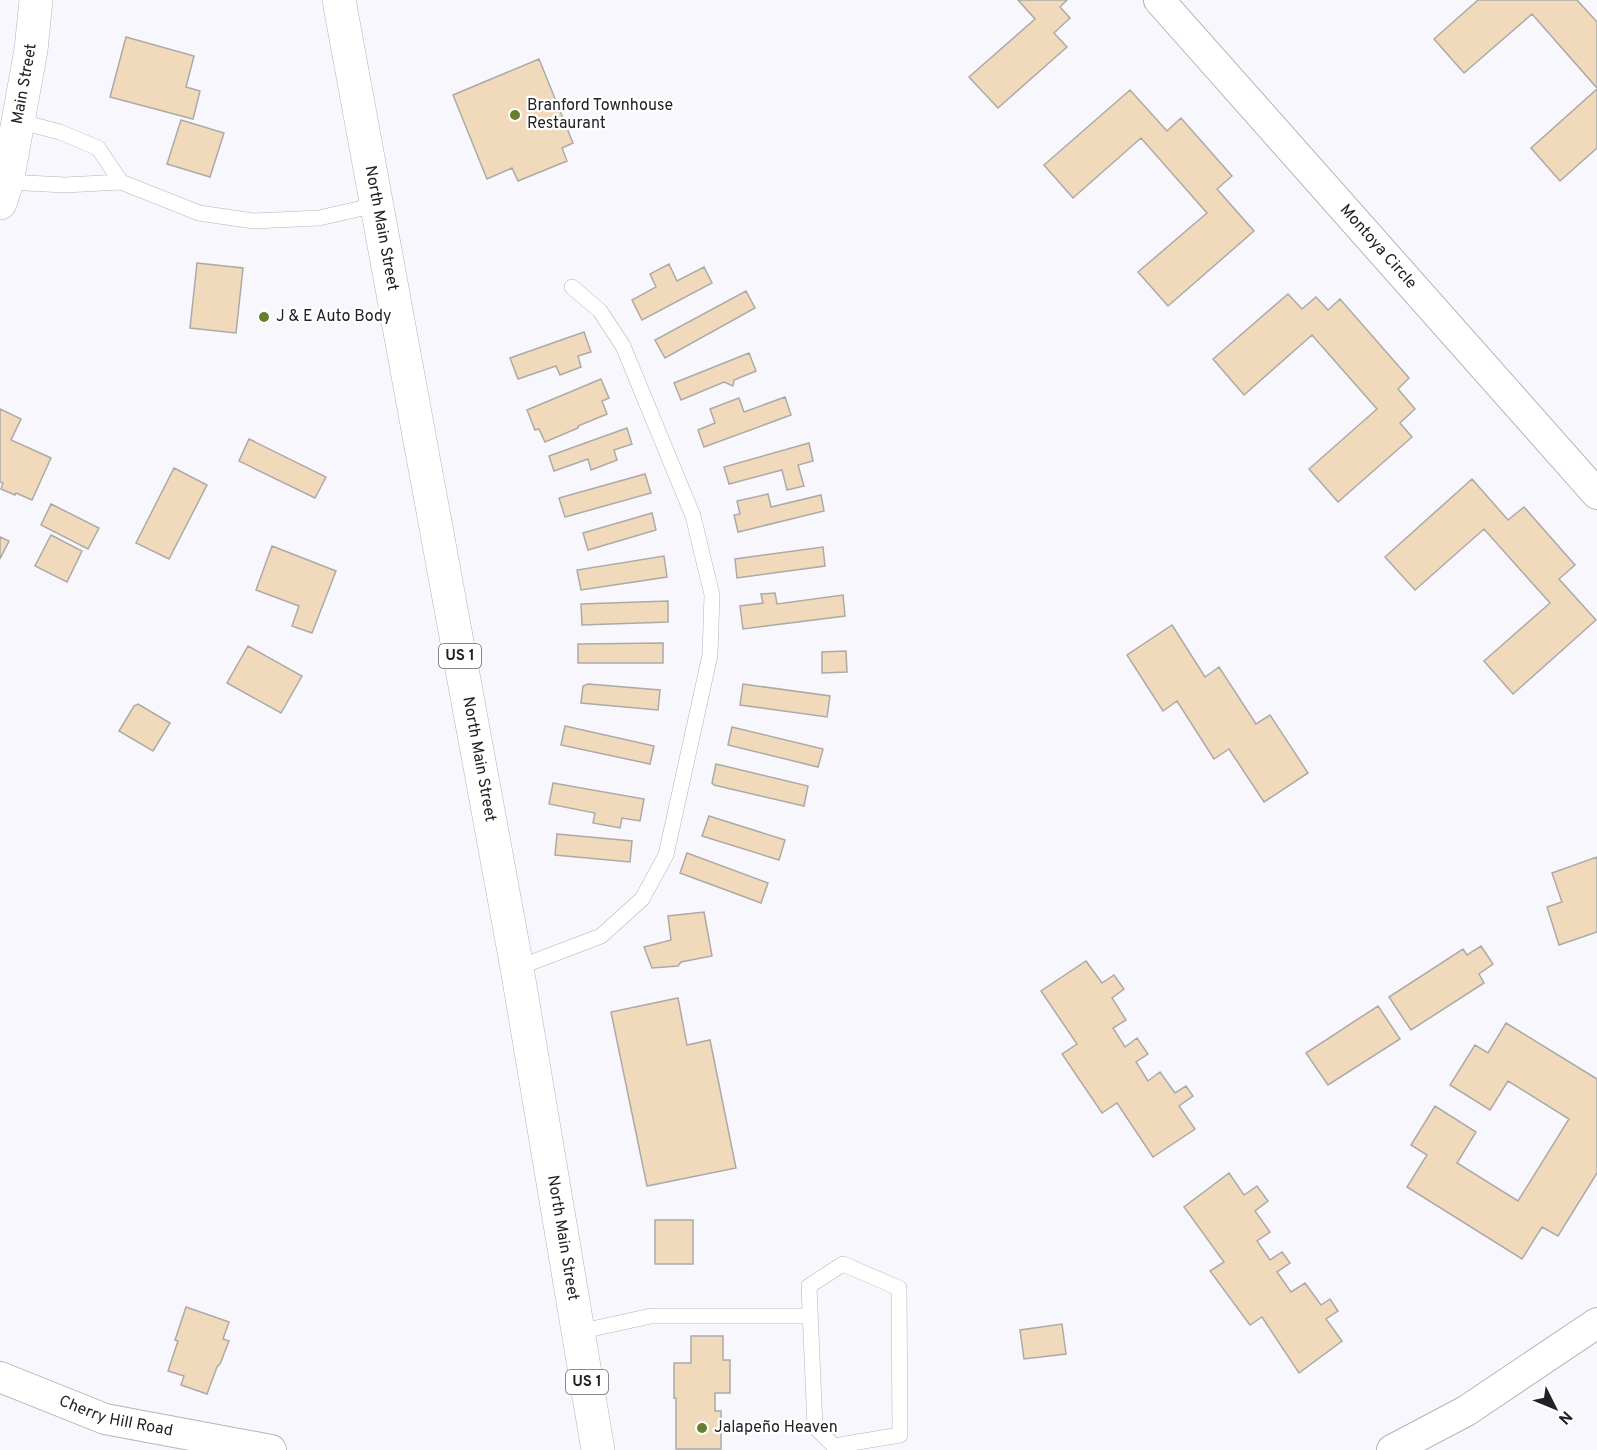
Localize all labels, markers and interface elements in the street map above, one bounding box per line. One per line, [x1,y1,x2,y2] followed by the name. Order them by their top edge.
[8,42,42,126] street label: Main Street
[527,96,673,134] place label: Branford Townhouse Restaurant
[508,108,522,122] marker: Branford Townhouse Restaurant
[360,164,402,292] street label: North Main Street
[1335,200,1421,293] street label: Montoya Circle
[276,307,391,327] place label: J & E Auto Body
[257,310,271,324] marker: J & E Auto Body
[439,644,481,668] road number: US 1
[457,695,500,824] street label: North Main Street
[542,1174,583,1302] street label: North Main Street
[566,1370,608,1394] road number: US 1
[1525,1378,1585,1438] north arrow
[56,1392,174,1441] street label: Cherry Hill Road
[1553,1406,1576,1428] text: N
[714,1418,838,1438] place label: Jalapeño Heaven
[695,1421,709,1435] marker: Jalapeño Heaven

